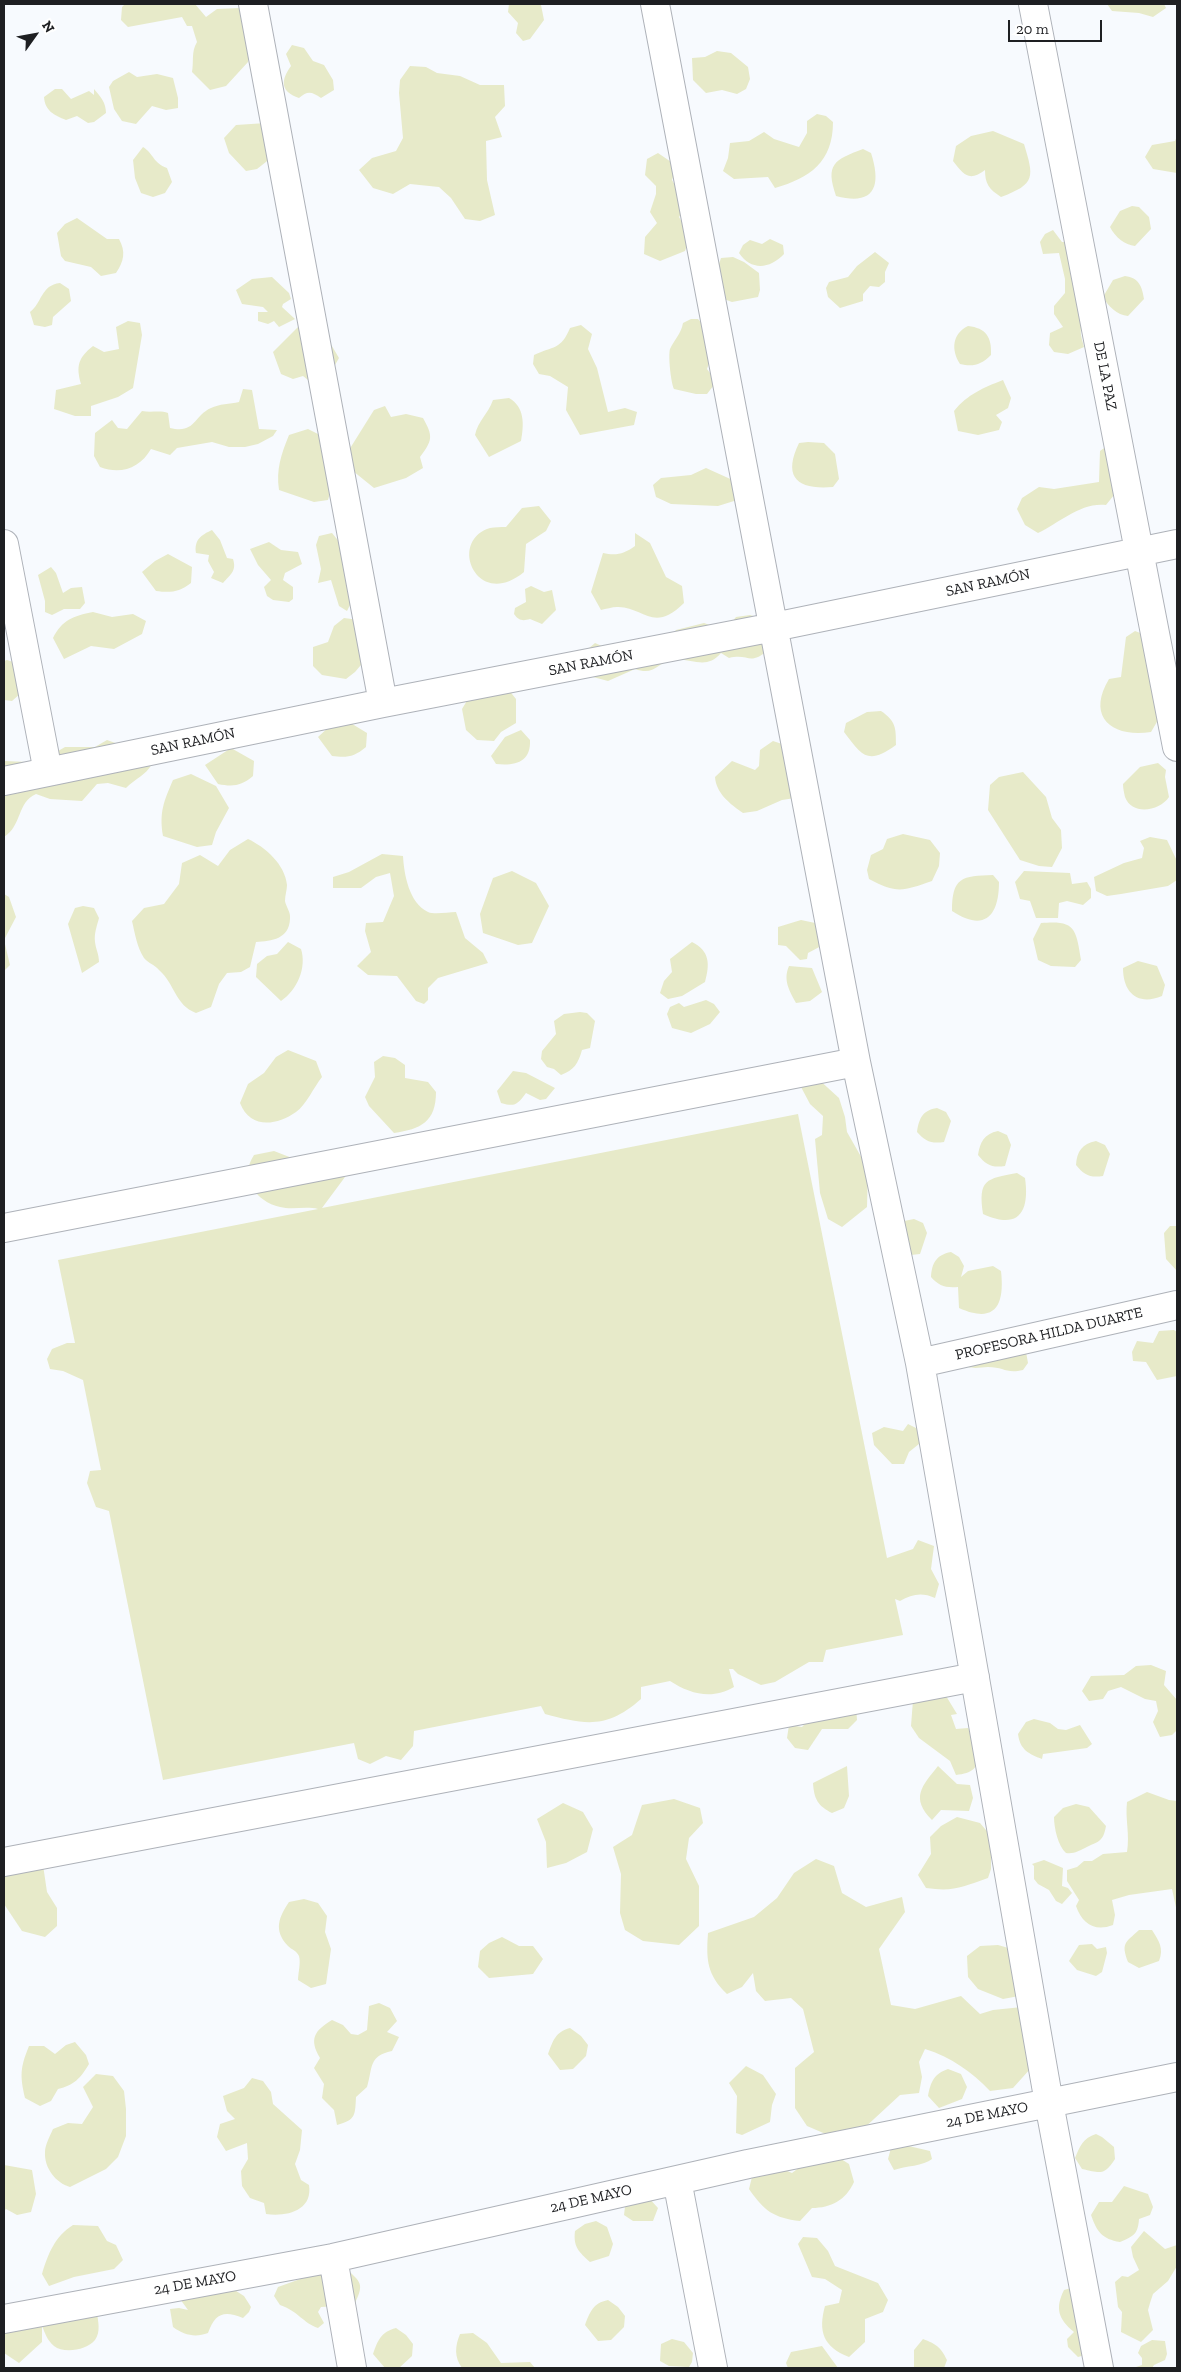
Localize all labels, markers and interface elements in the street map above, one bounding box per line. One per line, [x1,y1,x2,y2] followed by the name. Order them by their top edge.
[10,10,60,60] north arrow
[1011,10,1105,42] scale bar
[38,18,58,36] text: N
[1016,20,1049,38] text: 20 m
[1089,340,1121,412] street label: DE LA PAZ
[944,565,1032,601] street label: SAN RAMÓN
[547,646,635,680] street label: SAN RAMÓN
[149,724,237,760] street label: SAN RAMÓN
[954,1304,1144,1364] street label: PROFESORA HILDA DUARTE
[944,2098,1030,2132] street label: 24 DE MAYO
[548,2181,634,2217] street label: 24 DE MAYO
[152,2267,238,2299] street label: 24 DE MAYO

